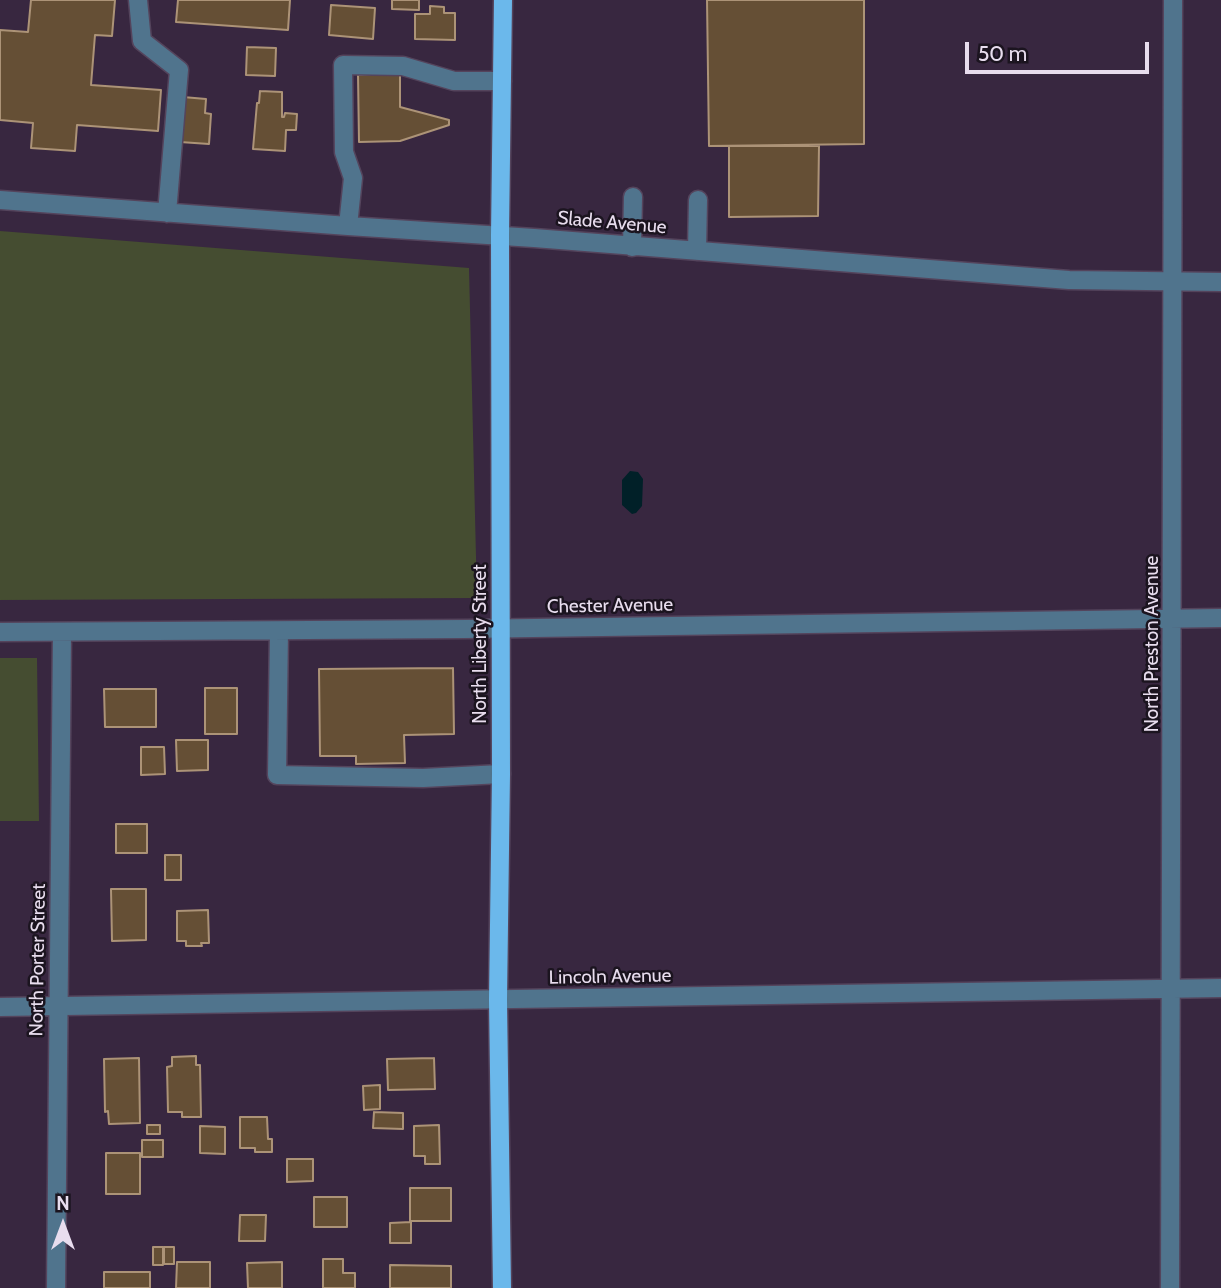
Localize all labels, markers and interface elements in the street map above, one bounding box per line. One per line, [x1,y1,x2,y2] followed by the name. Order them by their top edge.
[969,28,1153,72] scale bar
[978,41,1027,66] text: 50 m
[557,207,667,239] street label: Slade Avenue
[1141,556,1163,732] street label: North Preston Avenue
[469,564,491,724] street label: North Liberty Street
[547,594,673,618] street label: Chester Avenue
[25,883,51,1037] street label: North Porter Street
[548,965,672,989] street label: Lincoln Avenue
[28,1190,98,1260] north arrow
[56,1192,70,1215] text: N

